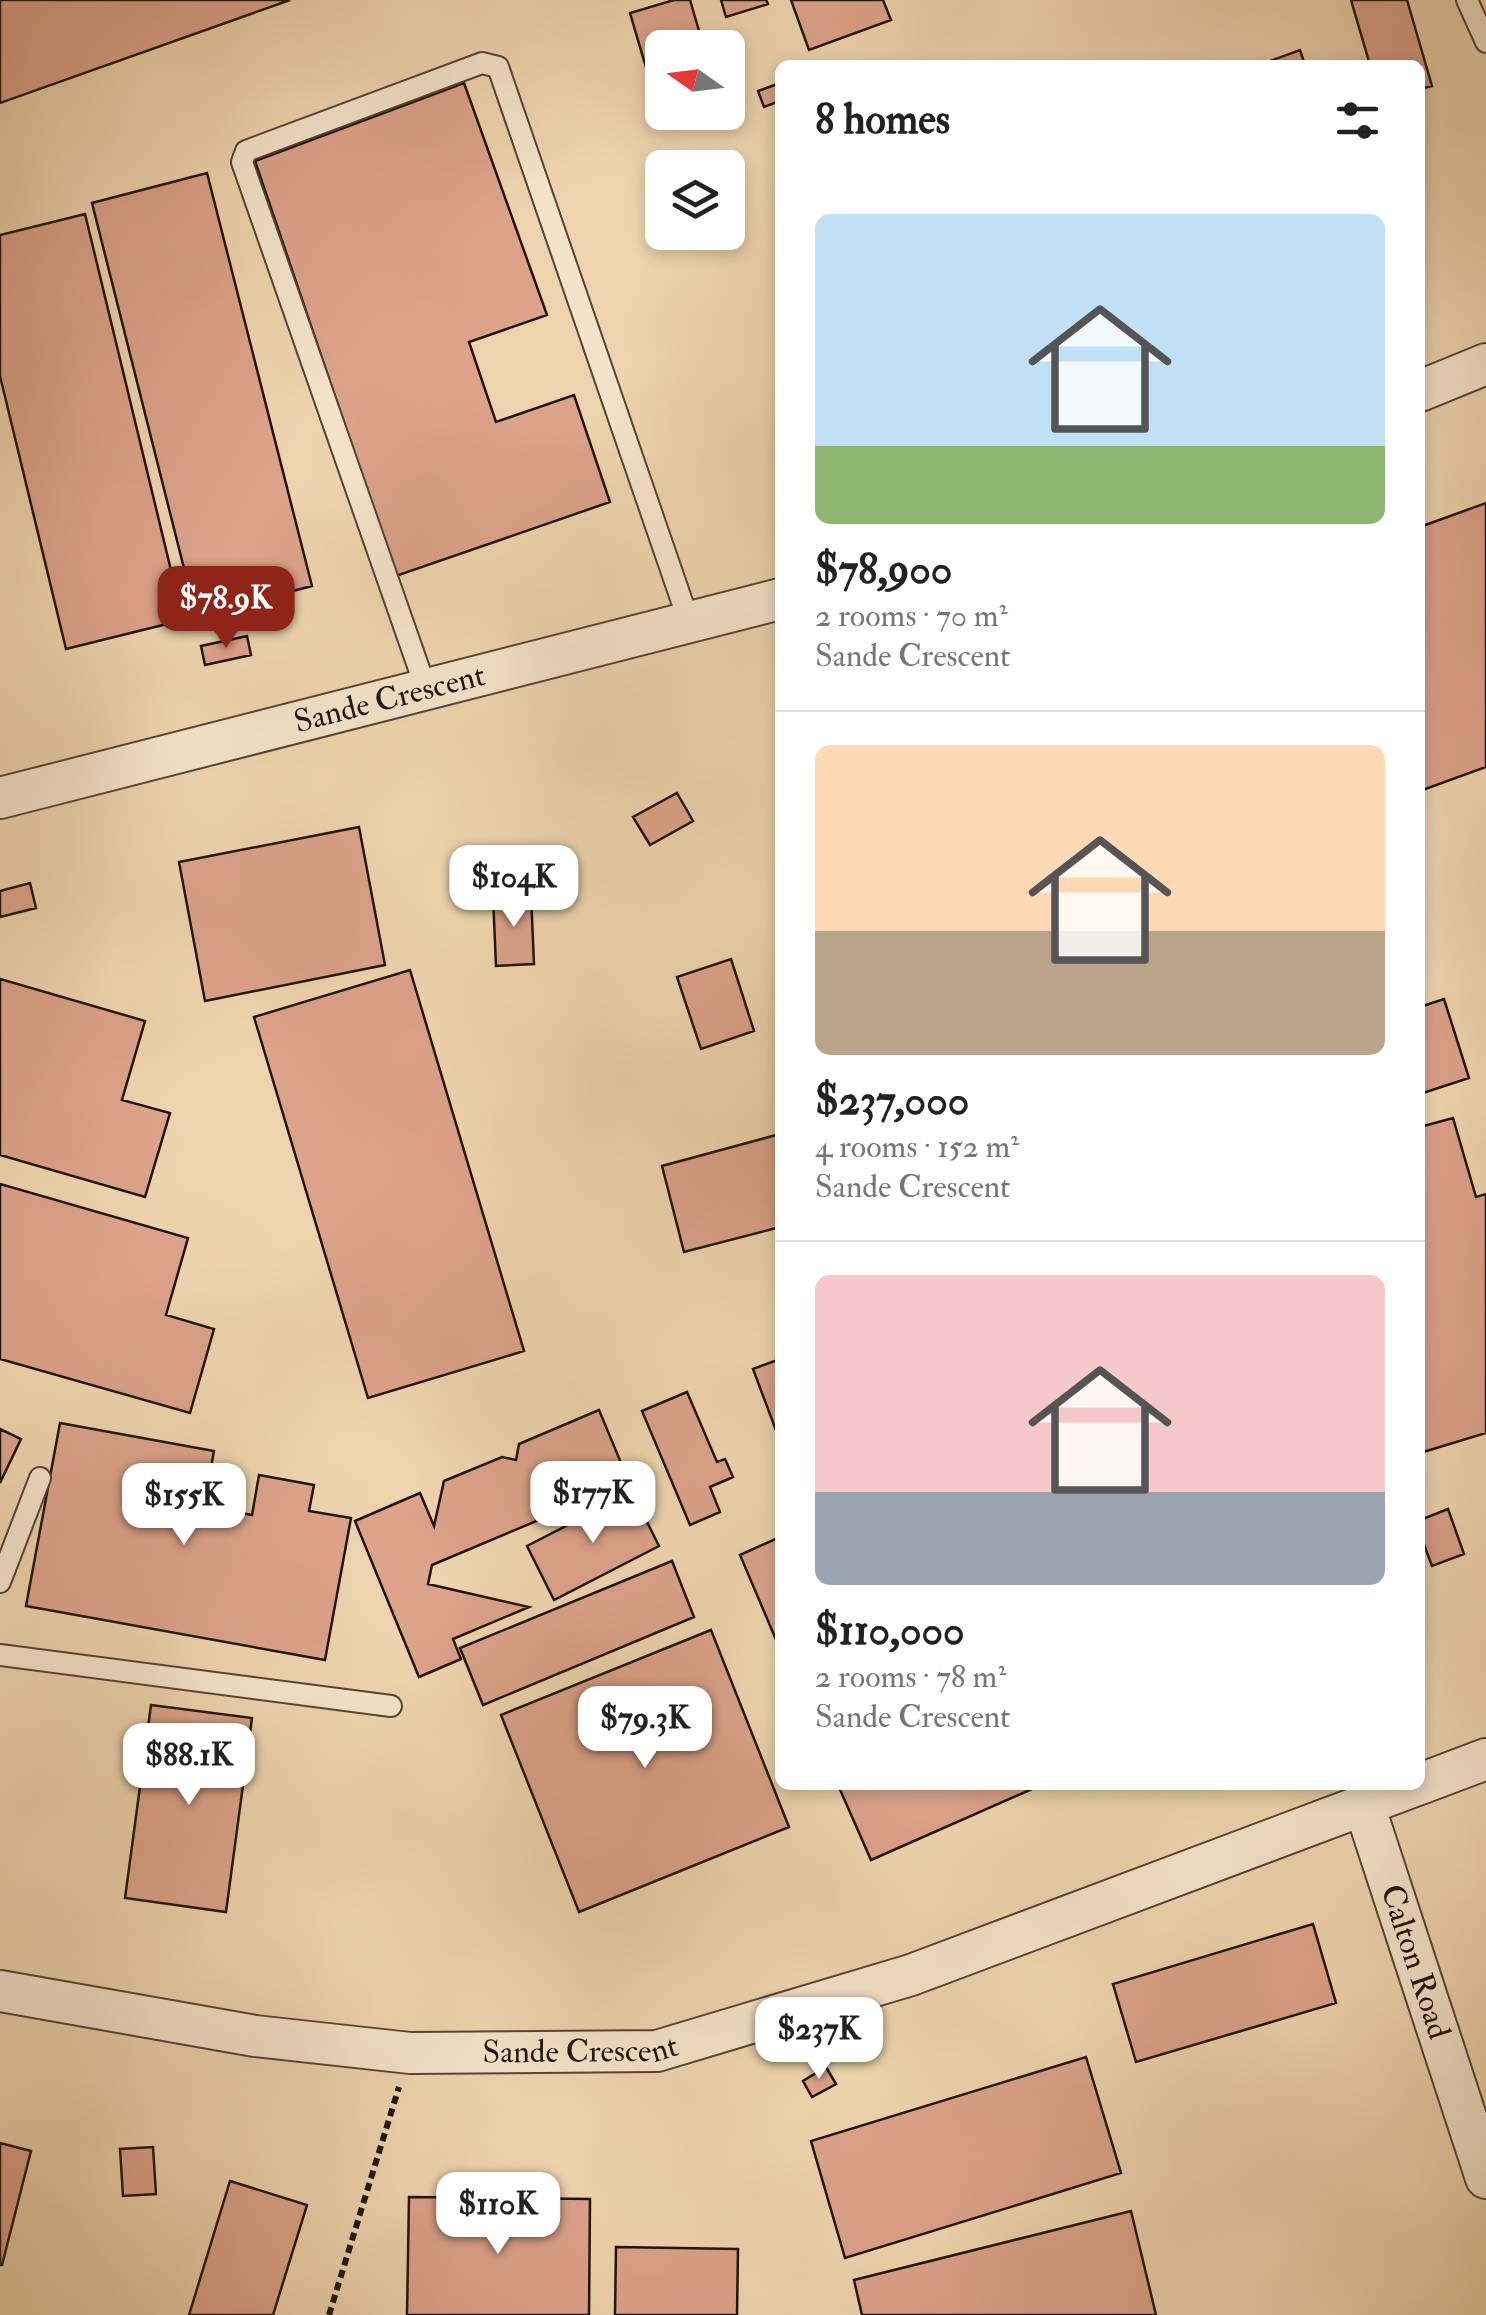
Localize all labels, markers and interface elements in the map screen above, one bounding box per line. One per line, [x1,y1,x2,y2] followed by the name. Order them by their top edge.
[645,30,745,130] north arrow
[645,30,745,250] map controls
[1330,93,1385,148] icon: filters
[815,94,950,146] text: 8 homes
[645,150,745,250] button: layers
[1010,279,1190,459] icon: home
[815,544,952,596] text: $78,900
[145,566,307,651] pin: $78.9K
[180,578,272,618] text: $78.9K
[815,596,1008,636] text: 2 rooms · 70 m²
[815,636,1010,676] text: Sande Crescent
[290,655,489,742] street label: Sande Crescent
[1010,810,1190,990] icon: home
[444,845,584,930] pin: $104K
[471,857,557,897] text: $104K
[815,1075,969,1127] text: $237,000
[815,1127,1019,1167] text: 4 rooms · 152 m²
[815,1167,1010,1207] text: Sande Crescent
[1010,1340,1190,1520] icon: home
[523,1461,663,1546] pin: $177K
[114,1463,254,1548] pin: $155K
[552,1473,634,1513] text: $177K
[144,1475,224,1515] text: $155K
[815,1605,965,1657] text: $110,000
[815,1657,1006,1697] text: 2 rooms · 78 m²
[564,1686,726,1771] pin: $79.3K
[815,1697,1010,1737] text: Sande Crescent
[600,1698,690,1738] text: $79.3K
[108,1723,270,1808] pin: $88.1K
[145,1735,233,1775] text: $88.1K
[1371,1879,1459,2044] street label: Calton Road
[749,1997,889,2082] pin: $237K
[777,2009,861,2049] text: $237K
[482,2026,683,2072] street label: Sande Crescent
[428,2172,568,2257] pin: $110K
[458,2184,538,2224] text: $110K

